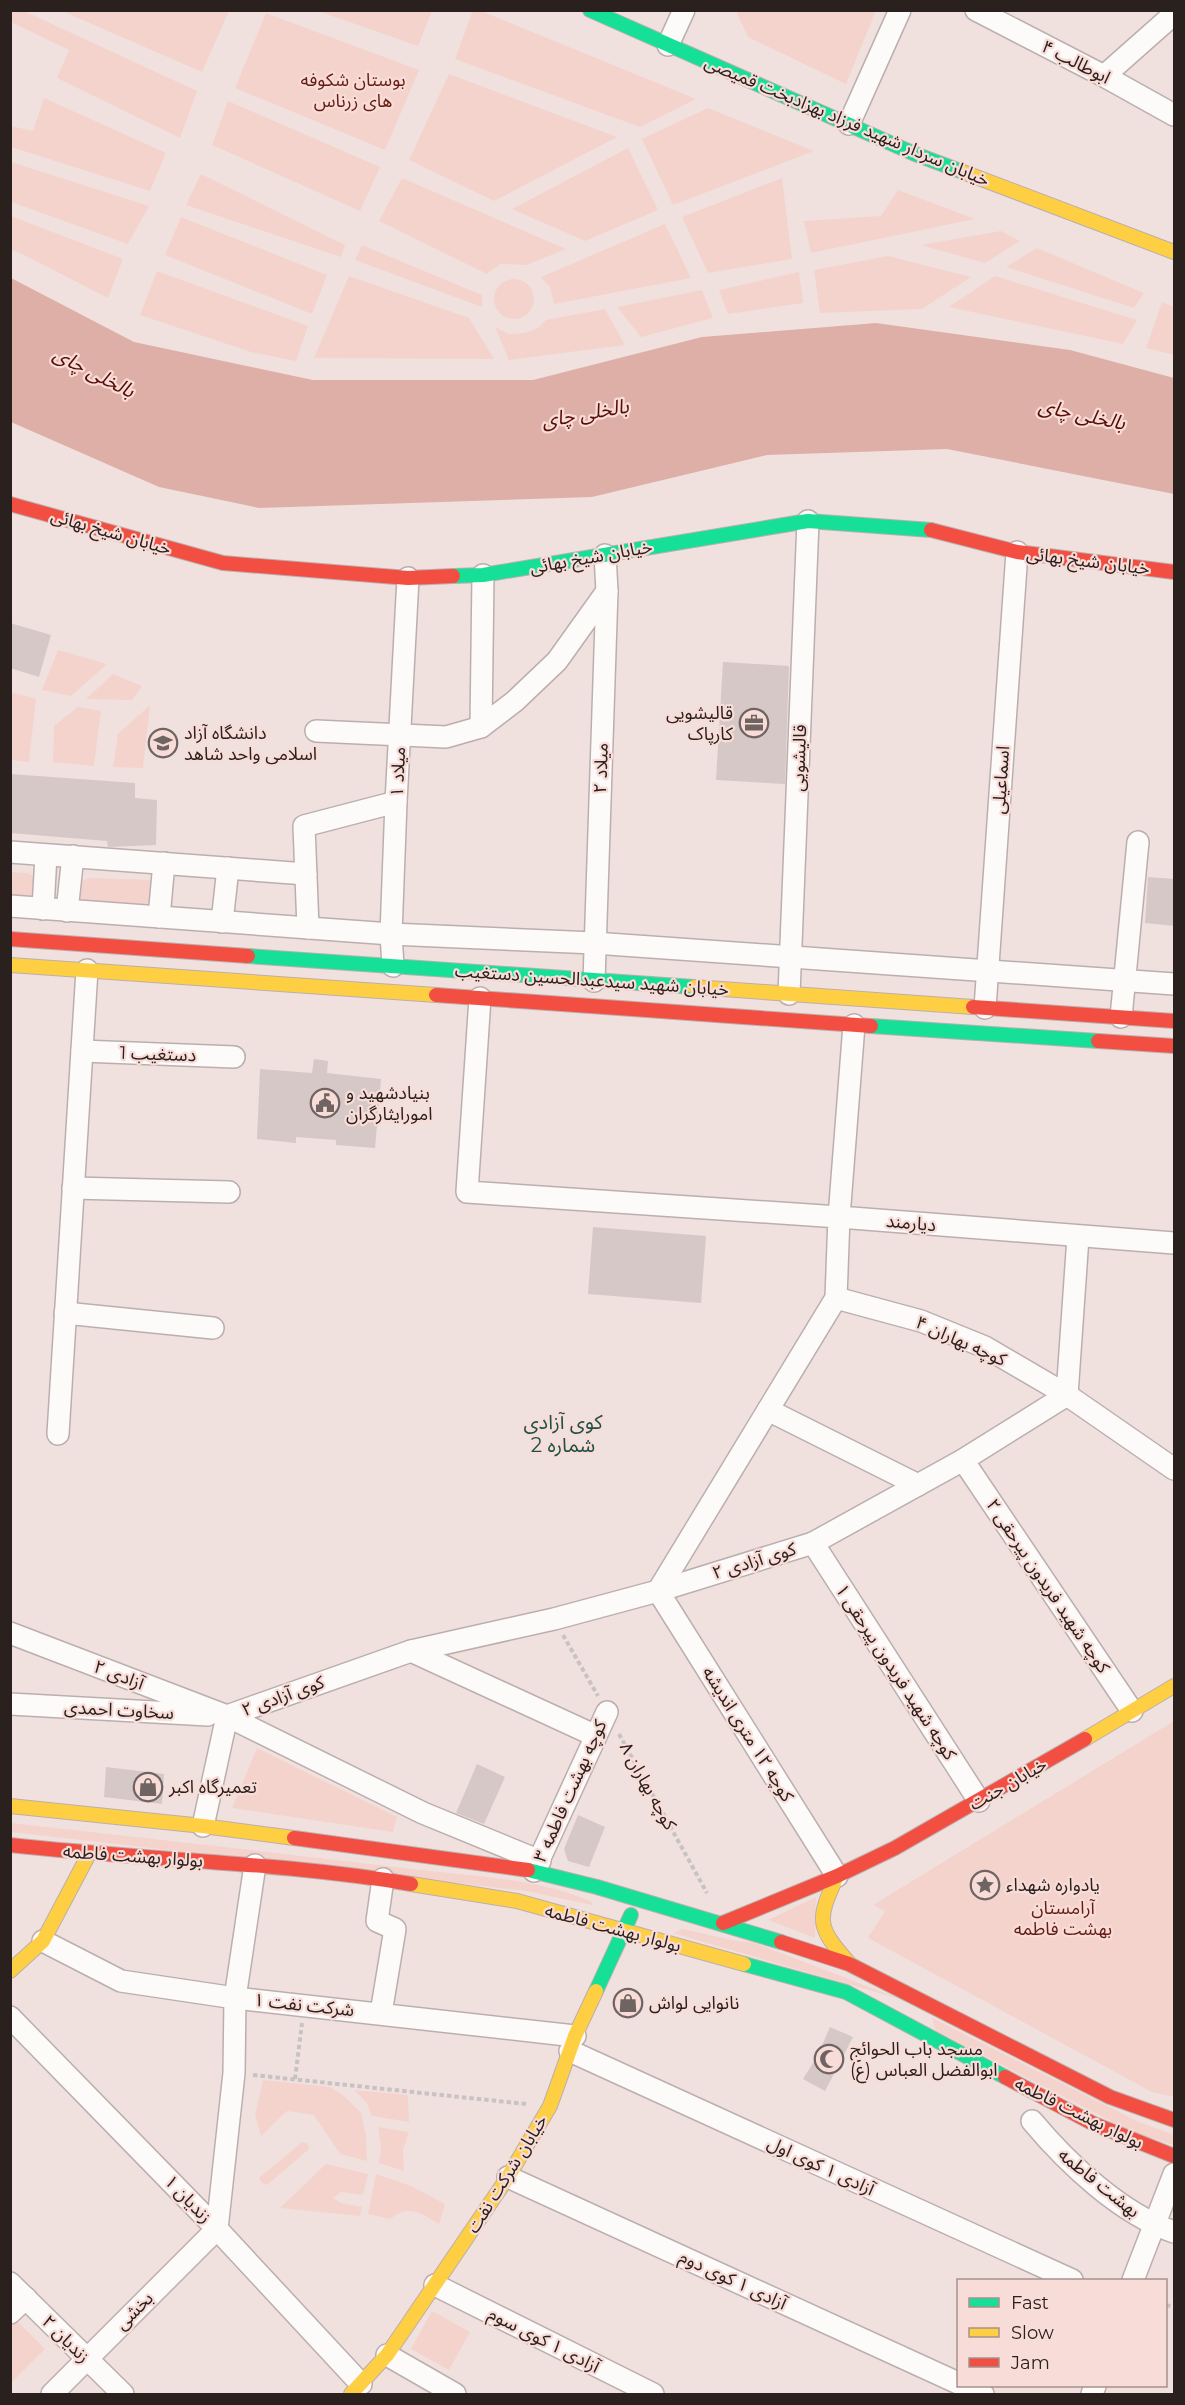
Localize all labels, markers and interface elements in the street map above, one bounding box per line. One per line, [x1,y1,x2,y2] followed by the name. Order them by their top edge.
[1038,35,1114,89] street label: ابوطالب ۴
[701,51,993,191] street label: خیابان سردار شهید فرزاد بهزاد‌بخت قمیصی
[301,69,406,112] park label: بوستان شکوفه های زرناس
[49,341,139,404] water label: بالخلی چای
[540,393,631,433] water label: بالخلی چای
[1036,393,1128,436] water label: بالخلی چای
[48,504,174,562] street label: خیابان شیخ بهائی
[528,535,654,581] street label: خیابان شیخ بهائی
[1025,543,1151,581] street label: خیابان شیخ بهائی
[666,702,734,745] place label: قالیشویی کارپاک
[738,707,770,739] office icon: قالیشویی کارپاک
[184,722,317,765] place label: دانشگاه آزاد اسلامی واحد شاهد
[787,724,811,792] street label: قالیشویی
[147,727,179,759] school or university icon: دانشگاه آزاد اسلامی واحد شاهد
[589,742,613,794] street label: میلاد ۲
[988,745,1014,815] street label: اسماعیلی
[386,746,410,798] street label: میلاد ۱
[454,959,730,1001] street label: خیابان شهید سیدعبدالحسین دستغیب
[119,1042,197,1066] street label: دستغیب 1
[346,1082,433,1125] place label: بنیادشهید و امورایثارگران
[309,1087,341,1119] public building icon: بنیادشهید و امورایثارگران
[885,1210,937,1236] street label: دیارمند
[912,1311,1010,1371] street label: کوچه بهاران ۴
[523,1410,603,1457] district label: کوی آزادی شماره 2
[981,1495,1115,1678] street label: کوچه شهید فریدون پیرحقی ۲
[710,1538,799,1584] street label: کوی آزادی ۲
[831,1580,961,1765] street label: کوچه شهید فریدون پیرحقی ۱
[91,1655,148,1695] street label: آزادی ۲
[698,1662,799,1806] street label: کوچه ۱۲ متری اندیشه
[239,1671,328,1721] street label: کوی آزادی ۲
[63,1696,175,1724] street label: سخاوت احمدی
[529,1716,612,1866] street label: کوچه بهشت فاطمه ۳
[615,1738,681,1834] street label: کوچه بهاران ۸
[965,1753,1051,1815] street label: خیابان جنت
[132,1771,164,1803] shop icon: تعمیرگاه اکبر
[168,1776,257,1798] place label: تعمیرگاه اکبر
[62,1840,204,1872] street label: بولوار بهشت فاطمه
[969,1869,1001,1901] place icon: یادواره شهداء
[1006,1874,1100,1896] place label: یادواره شهداء
[1014,1897,1112,1940] park label: آرامستان بهشت فاطمه
[542,1899,684,1957] street label: بولوار بهشت فاطمه
[612,1987,644,2019] shop icon: نانوایی لواش
[253,1989,355,2021] street label: شرکت نفت ۱
[649,1992,739,2014] place label: نانوایی لواش
[850,2038,998,2084] place label: مسجد باب الحوائج ابوالفضل العباس (ع)
[813,2043,845,2075] mosque icon: مسجد باب الحوائج ابوالفضل العباس (ع)
[1011,2072,1147,2154] street label: بولوار بهشت فاطمه
[462,2111,552,2237] street label: خیابان شرکت نفت
[764,2132,879,2201] street label: آزادی ۱ کوی اول
[1054,2144,1144,2222] street label: بهشت فاطمه
[160,2170,216,2228] street label: زندیان ۱
[674,2245,791,2318] street label: آزادی ۱ کوی دوم
[957,2279,1167,2387] legend
[110,2287,158,2335] street label: بخشی
[1011,2292,1049,2314] text: Fast
[483,2302,604,2381] street label: آزادی ۱ کوی سوم
[38,2311,94,2367] street label: زندیان ۲
[1011,2322,1054,2344] text: Slow
[1010,2352,1050,2374] text: Jam

